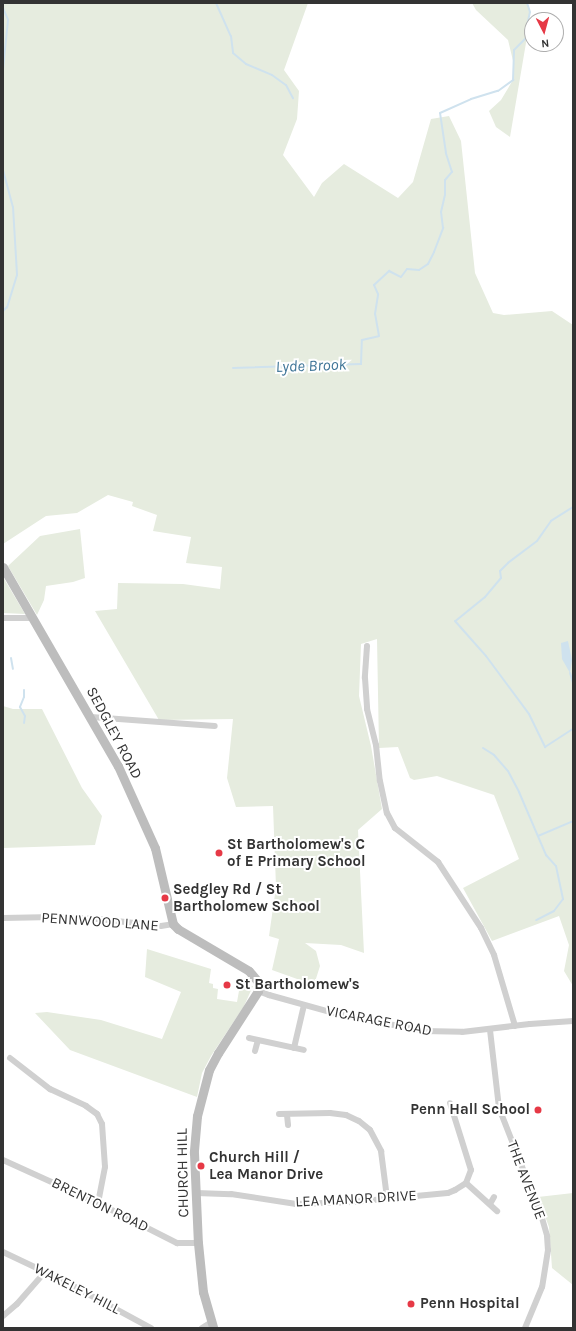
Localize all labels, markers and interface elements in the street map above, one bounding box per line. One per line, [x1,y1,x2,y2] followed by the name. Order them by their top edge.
[524,12,564,52] north arrow
[541,37,550,50] text: N
[275,355,347,377] water label: Lyde Brook
[82,684,146,782] street label: SEDGLEY ROAD
[227,835,366,870] place label: St Bartholomew's C of E Primary School
[214,848,224,858] marker: St Bartholomew's C of E Primary School
[173,880,320,915] place label: Sedgley Rd / St Bartholomew School
[160,893,170,903] marker: Sedgley Rd / St Bartholomew School
[41,909,159,935] street label: PENNWOOD LANE
[235,976,360,994] place label: St Bartholomew's
[222,980,232,990] marker: St Bartholomew's
[325,1002,433,1040] street label: VICARAGE ROAD
[410,1101,530,1119] place label: Penn Hall School
[533,1105,543,1115] marker: Penn Hall School
[173,1128,193,1218] street label: CHURCH HILL
[503,1138,549,1222] street label: THE AVENUE
[209,1148,323,1183] place label: Church Hill / Lea Manor Drive
[196,1161,206,1171] marker: Church Hill / Lea Manor Drive
[49,1174,151,1236] street label: BRENTON ROAD
[295,1187,417,1211] street label: LEA MANOR DRIVE
[31,1260,123,1318] street label: WAKELEY HILL
[420,1295,519,1313] place label: Penn Hospital
[405,1298,417,1310] marker: Penn Hospital

